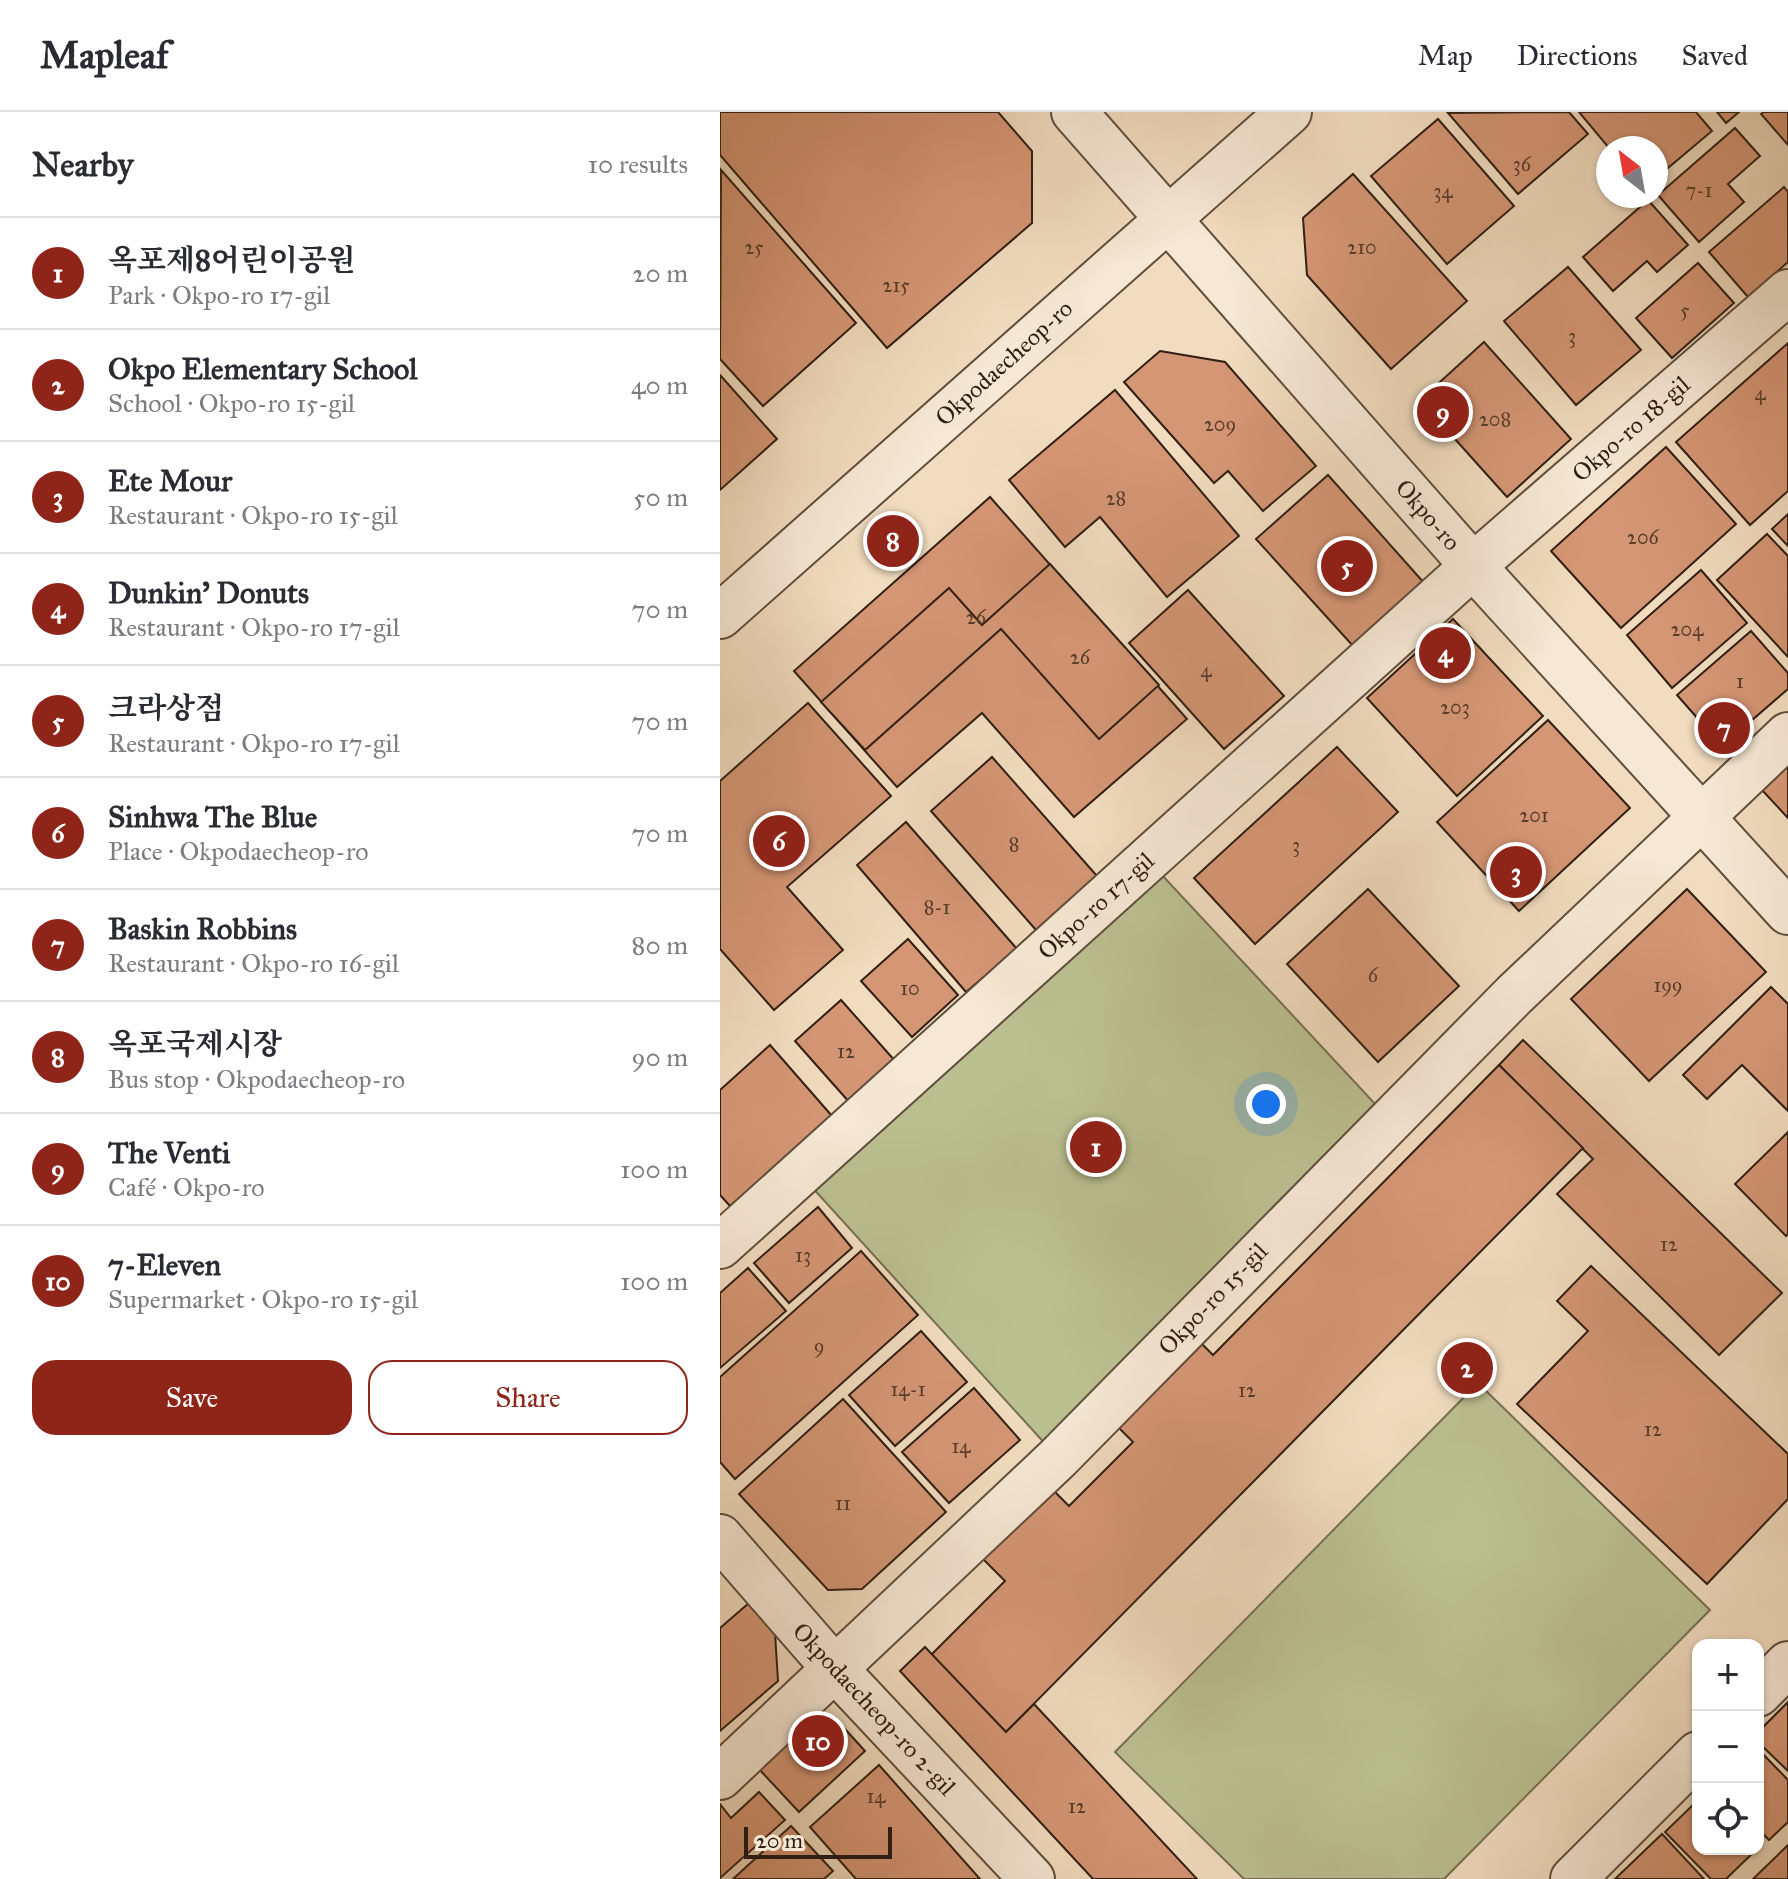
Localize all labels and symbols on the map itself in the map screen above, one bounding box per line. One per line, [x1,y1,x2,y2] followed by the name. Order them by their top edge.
[1596,136,1668,208] north arrow
[1513,152,1532,176] house number: 36
[1686,178,1712,202] house number: 7-1
[1433,179,1453,203] house number: 34
[744,235,764,259] house number: 25
[1347,235,1377,259] house number: 210
[883,273,909,297] house number: 215
[929,293,1079,433] street label: Okpodaecheop-ro
[1680,298,1690,322] house number: 5
[1568,324,1576,348] house number: 3
[1566,369,1696,488] street label: Okpo-ro 18-gil
[1754,381,1766,405] house number: 4
[1417,382,1469,442] pin: 9
[1479,407,1511,431] house number: 208
[1204,412,1236,436] house number: 209
[1389,473,1467,557] street label: Okpo-ro
[1106,486,1126,510] house number: 28
[867,511,919,571] pin: 8
[1627,525,1660,549] house number: 206
[1321,536,1373,596] pin: 5
[966,605,987,629] house number: 26
[1671,617,1704,641] house number: 204
[1419,623,1471,683] pin: 4
[1070,645,1091,669] house number: 26
[1200,658,1212,682] house number: 4
[1736,669,1744,693] house number: 1
[1440,695,1470,719] house number: 203
[1698,698,1750,758] pin: 7
[1519,803,1549,827] house number: 201
[753,811,805,871] pin: 6
[1009,832,1019,856] house number: 8
[1292,833,1300,857] house number: 3
[1490,842,1542,902] pin: 3
[1032,846,1161,966] street label: Okpo-ro 17-gil
[924,895,950,919] house number: 8-1
[1368,963,1379,987] house number: 6
[1653,973,1683,997] house number: 199
[900,976,920,1000] house number: 10
[837,1039,855,1063] house number: 12
[1246,1084,1286,1124] your location
[1070,1117,1122,1177] pin: 1
[1660,1232,1678,1256] house number: 12
[1152,1236,1274,1361] street label: Okpo-ro 15-gil
[795,1243,811,1267] house number: 13
[814,1334,824,1358] house number: 9
[1441,1338,1493,1398] pin: 2
[890,1377,926,1401] house number: 14-1
[1238,1378,1256,1402] house number: 12
[1644,1417,1662,1441] house number: 12
[951,1434,971,1458] house number: 14
[835,1491,851,1515] house number: 11
[786,1616,962,1802] street label: Okpodaecheop-ro 2-gil
[792,1711,844,1771] pin: 10
[866,1784,886,1808] house number: 14
[1068,1794,1086,1818] house number: 12
[744,1823,892,1859] scale bar

